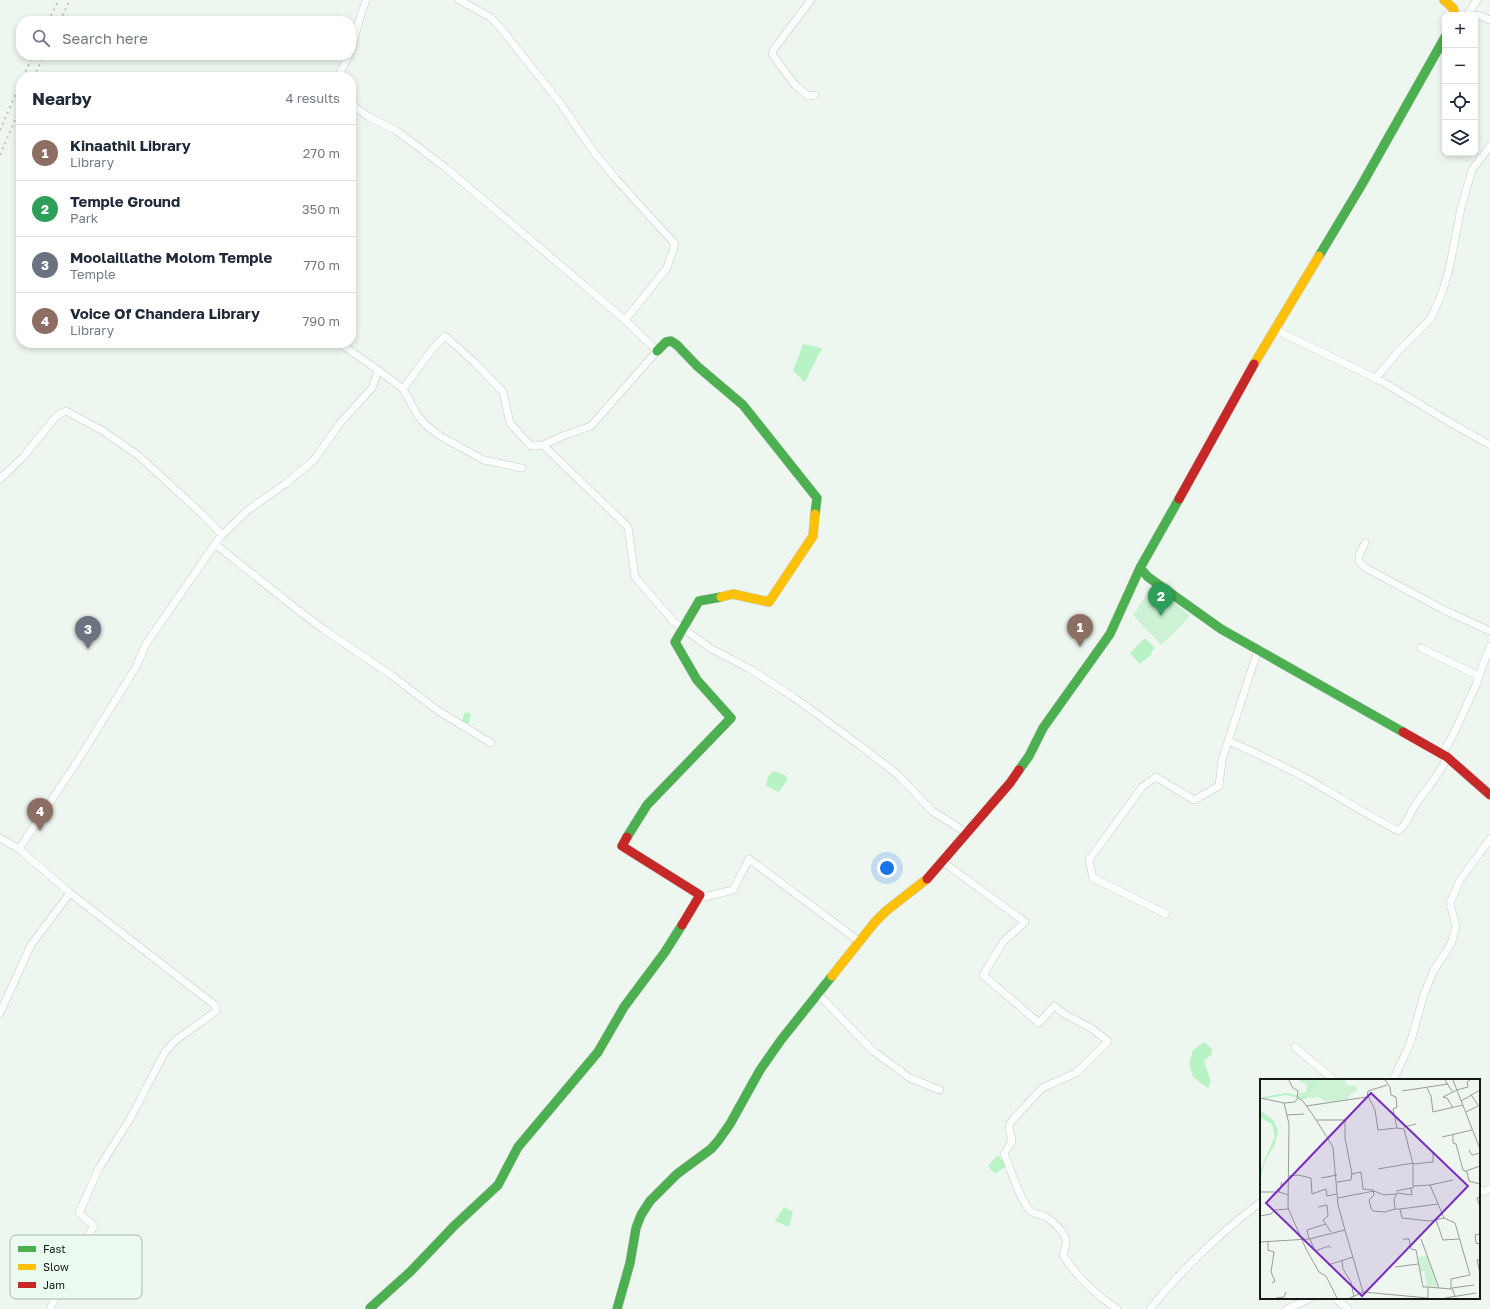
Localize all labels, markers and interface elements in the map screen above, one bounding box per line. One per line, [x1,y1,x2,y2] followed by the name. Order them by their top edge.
[1442,12,1478,156] map controls
[1442,12,1478,48] button: +
[16,16,356,60] search box
[30,27,52,49] icon: search
[62,29,148,47] text: Search here
[1442,48,1478,84] button: −
[1442,84,1478,120] button: locate
[32,88,92,109] text: Nearby
[286,90,340,106] text: 4 results
[1442,120,1478,156] button: layers
[70,136,191,154] text: Kinaathil Library
[42,145,48,161] text: 1
[303,145,340,161] text: 270 m
[70,154,114,170] text: Library
[70,192,180,210] text: Temple Ground
[41,201,49,217] text: 2
[302,201,340,217] text: 350 m
[70,210,98,226] text: Park
[70,248,272,266] text: Moolaillathe Molom Temple
[41,257,49,273] text: 3
[303,257,340,273] text: 770 m
[70,266,116,282] text: Temple
[70,304,260,322] text: Voice Of Chandera Library
[41,313,49,329] text: 4
[302,313,340,329] text: 790 m
[70,322,114,338] text: Library
[1148,583,1174,616] pin: 2
[1067,614,1093,647] pin: 1
[75,616,101,649] pin: 3
[27,798,53,831] pin: 4
[877,858,897,878] your location
[1260,1079,1480,1299] inset map
[10,1235,142,1299] legend
[43,1242,66,1255] text: Fast
[43,1260,69,1273] text: Slow
[43,1278,65,1291] text: Jam

